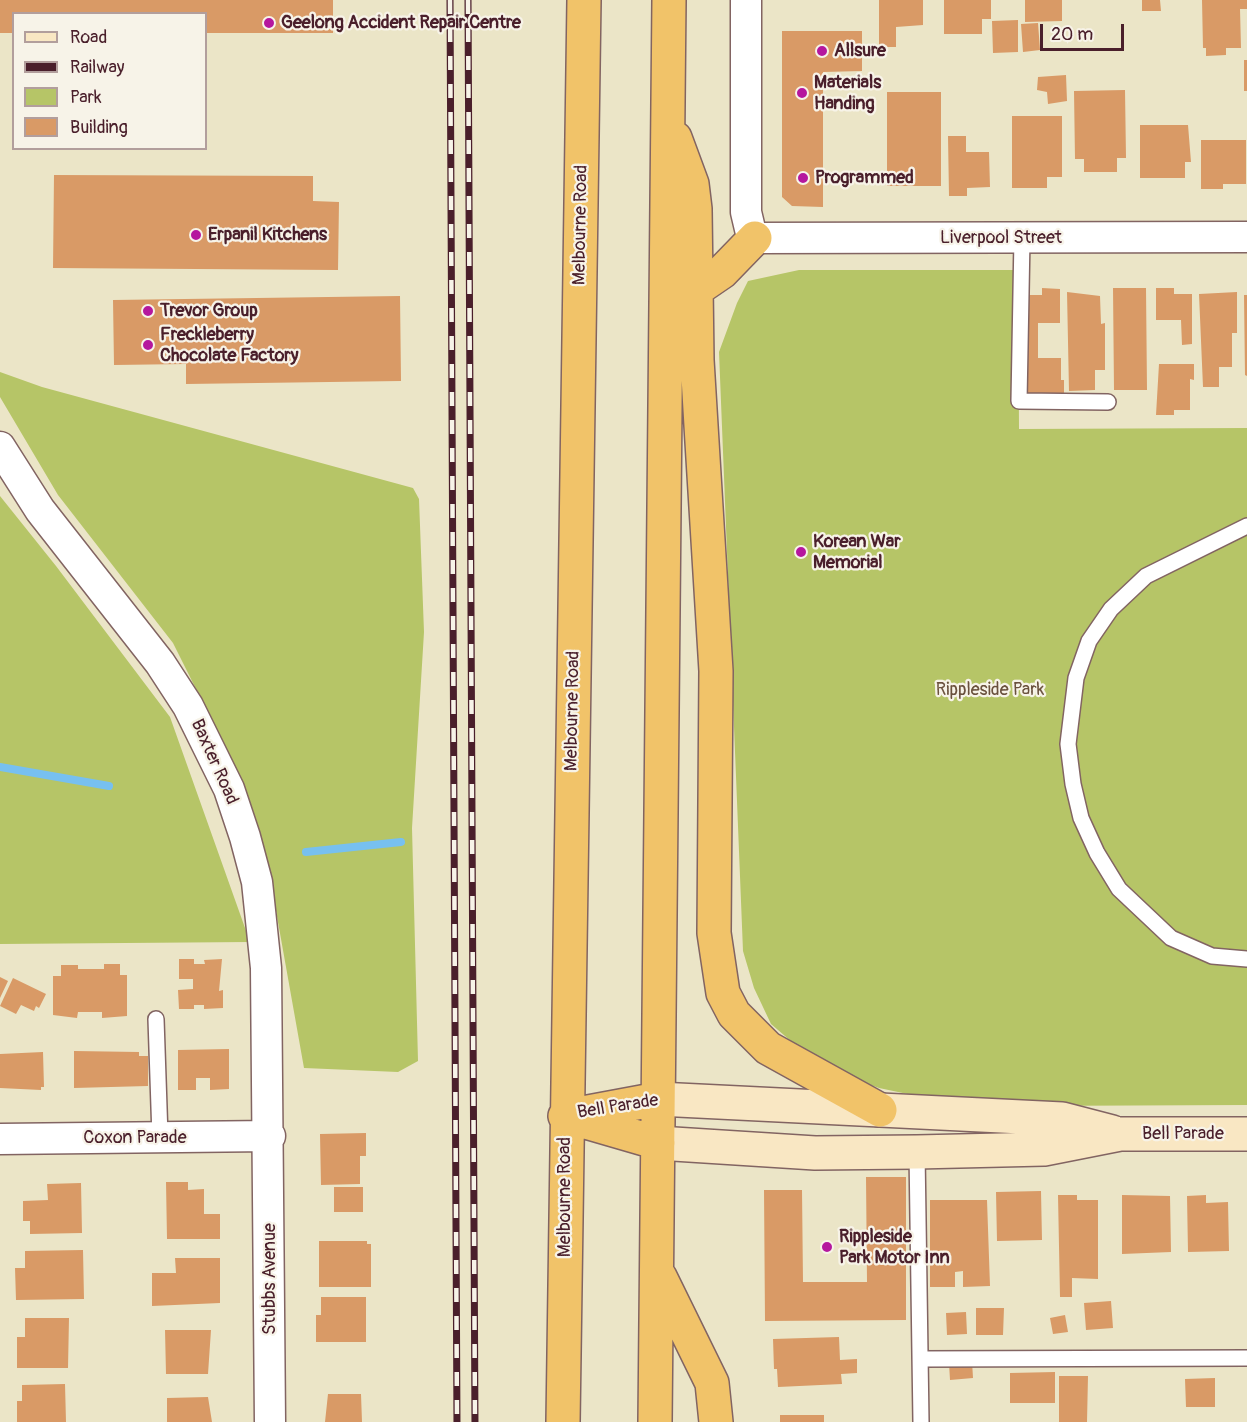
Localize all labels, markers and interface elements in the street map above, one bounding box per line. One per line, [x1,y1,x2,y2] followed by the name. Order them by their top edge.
[12,12,207,150] legend
[281,12,521,34] place label: Geelong Accident Repair Centre
[1043,12,1127,50] scale bar
[262,16,276,30] marker: Geelong Accident Repair Centre
[1051,23,1093,46] text: 20 m
[70,26,107,49] text: Road
[834,40,886,62] place label: Allsure
[815,44,829,58] marker: Allsure
[70,56,125,79] text: Railway
[814,72,881,115] place label: Materials Handing
[70,86,102,109] text: Park
[795,86,809,100] marker: Materials Handing
[70,116,128,139] text: Building
[569,165,593,285] street label: Melbourne Road
[815,167,914,189] place label: Programmed
[796,171,810,185] marker: Programmed
[208,224,327,246] place label: Erpanil Kitchens
[940,227,1062,249] street label: Liverpool Street
[189,228,203,242] marker: Erpanil Kitchens
[160,300,258,322] place label: Trevor Group
[141,304,155,318] marker: Trevor Group
[160,324,298,366] place label: Freckleberry Chocolate Factory
[141,338,155,352] marker: Freckleberry Chocolate Factory
[813,531,901,574] place label: Korean War Memorial
[794,545,808,559] marker: Korean War Memorial
[561,651,585,771] street label: Melbourne Road
[936,679,1044,701] park label: Rippleside Park
[186,716,242,808] street label: Baxter Road
[576,1090,660,1124] street label: Bell Parade
[1142,1123,1224,1145] street label: Bell Parade
[83,1127,187,1149] street label: Coxon Parade
[554,1137,576,1257] street label: Melbourne Road
[259,1223,281,1335] street label: Stubbs Avenue
[839,1226,950,1268] place label: Rippleside Park Motor Inn
[820,1240,834,1254] marker: Rippleside Park Motor Inn

